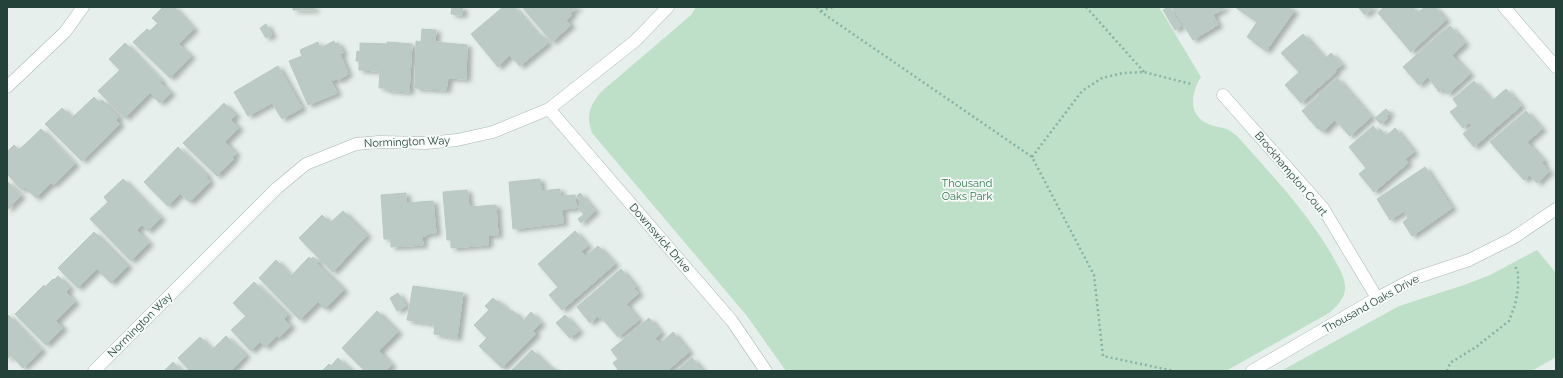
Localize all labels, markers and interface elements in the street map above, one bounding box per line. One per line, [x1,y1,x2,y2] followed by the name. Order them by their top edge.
[1252,129,1330,219] street label: Brockhampton Court
[364,134,450,150] street label: Normington Way
[942,177,993,203] park label: Thousand Oaks Park
[627,201,694,276] street label: Downswick Drive
[1321,272,1422,336] street label: Thousand Oaks Drive
[105,290,175,360] street label: Normington Way

